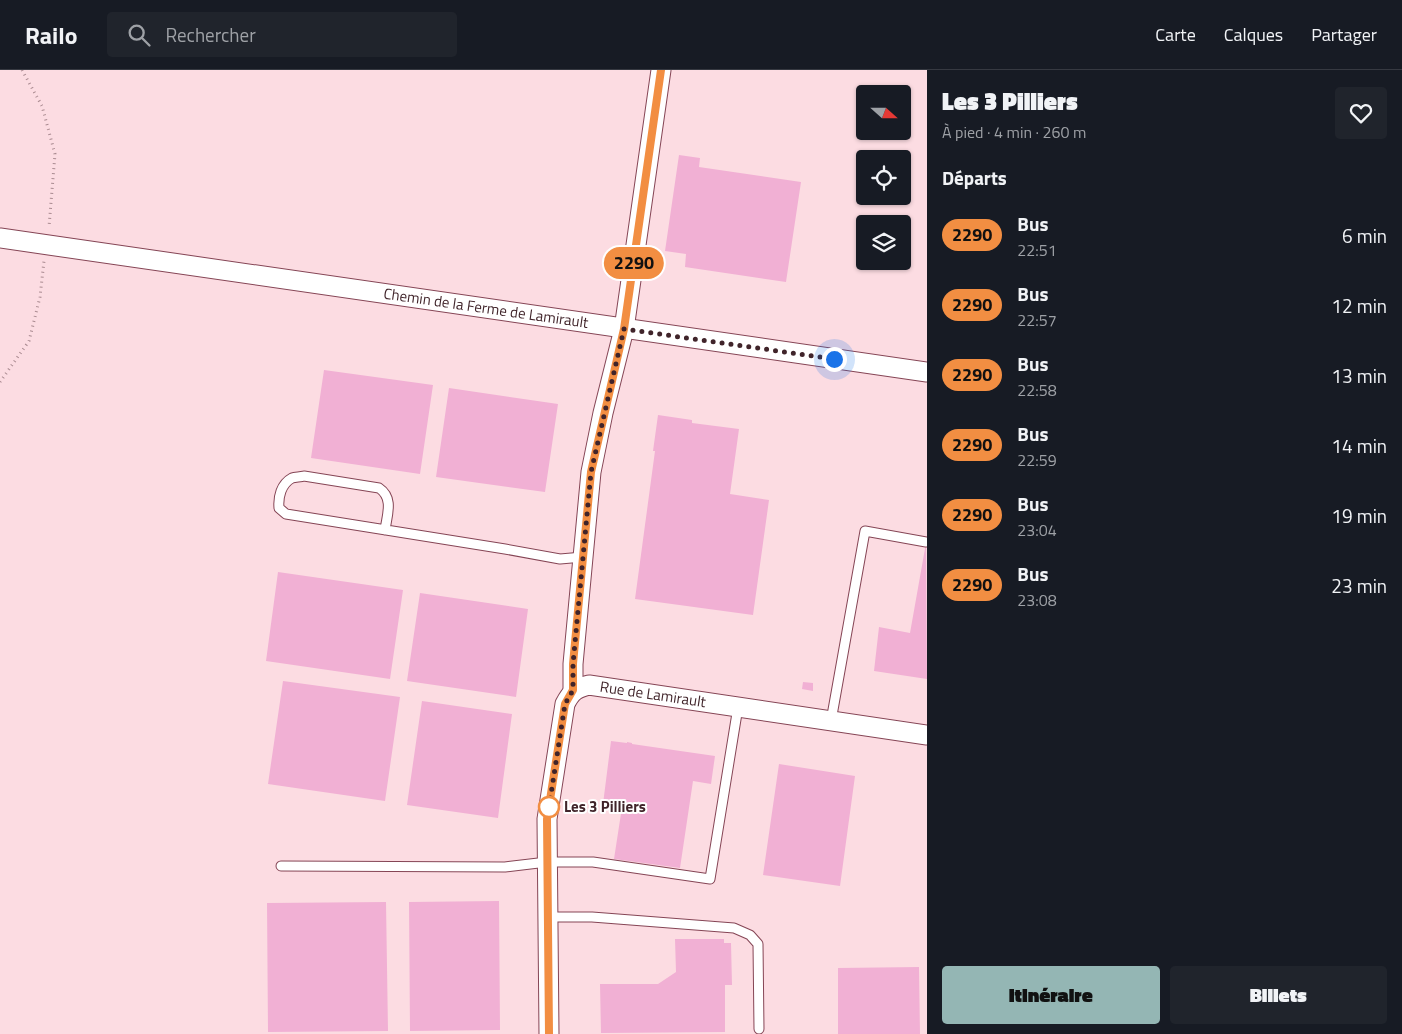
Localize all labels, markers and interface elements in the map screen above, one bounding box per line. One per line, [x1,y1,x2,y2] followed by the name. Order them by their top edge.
[107,12,457,57] search box
[25,17,77,53] text: Railo
[165,20,256,49] text: Rechercher
[125,21,153,49] icon: search
[1155,21,1196,48] text: Carte
[1224,21,1283,48] text: Calques
[1311,21,1377,48] text: Partager
[942,83,1078,119] text: Les 3 Pilliers
[856,85,911,140] north arrow
[856,85,911,270] map controls
[1335,87,1387,139] button: heart
[942,120,1086,144] text: À pied · 4 min · 260 m
[856,150,911,205] button: locate
[942,163,1007,192] text: Départs
[1017,209,1048,238] text: Bus
[856,215,911,270] button: layers
[952,221,992,248] text: 2290
[1342,221,1387,250] text: 6 min
[1017,238,1057,262] text: 22:51
[599,247,669,279] line badge: 2290
[614,249,654,276] text: 2290
[1017,279,1048,308] text: Bus
[382,282,591,334] street label: Chemin de la Ferme de Lamirault
[952,291,992,318] text: 2290
[1331,291,1387,320] text: 12 min
[1017,308,1057,332] text: 22:57
[822,347,847,372] your location
[1017,349,1048,378] text: Bus
[952,361,992,388] text: 2290
[1331,361,1387,390] text: 13 min
[1017,378,1057,402] text: 22:58
[1017,419,1048,448] text: Bus
[952,431,992,458] text: 2290
[1331,431,1387,460] text: 14 min
[1017,448,1057,472] text: 22:59
[1017,489,1048,518] text: Bus
[952,501,992,528] text: 2290
[1331,501,1387,530] text: 19 min
[1017,518,1057,542] text: 23:04
[1017,559,1048,588] text: Bus
[952,571,992,598] text: 2290
[1331,571,1387,600] text: 23 min
[1017,588,1057,612] text: 23:08
[598,675,708,713] street label: Rue de Lamirault
[564,795,646,818] place label: Les 3 Pilliers
[538,796,560,818] marker: Les 3 Pilliers
[942,966,1160,1024] button: Itinéraire
[1170,966,1387,1024] button: Billets

